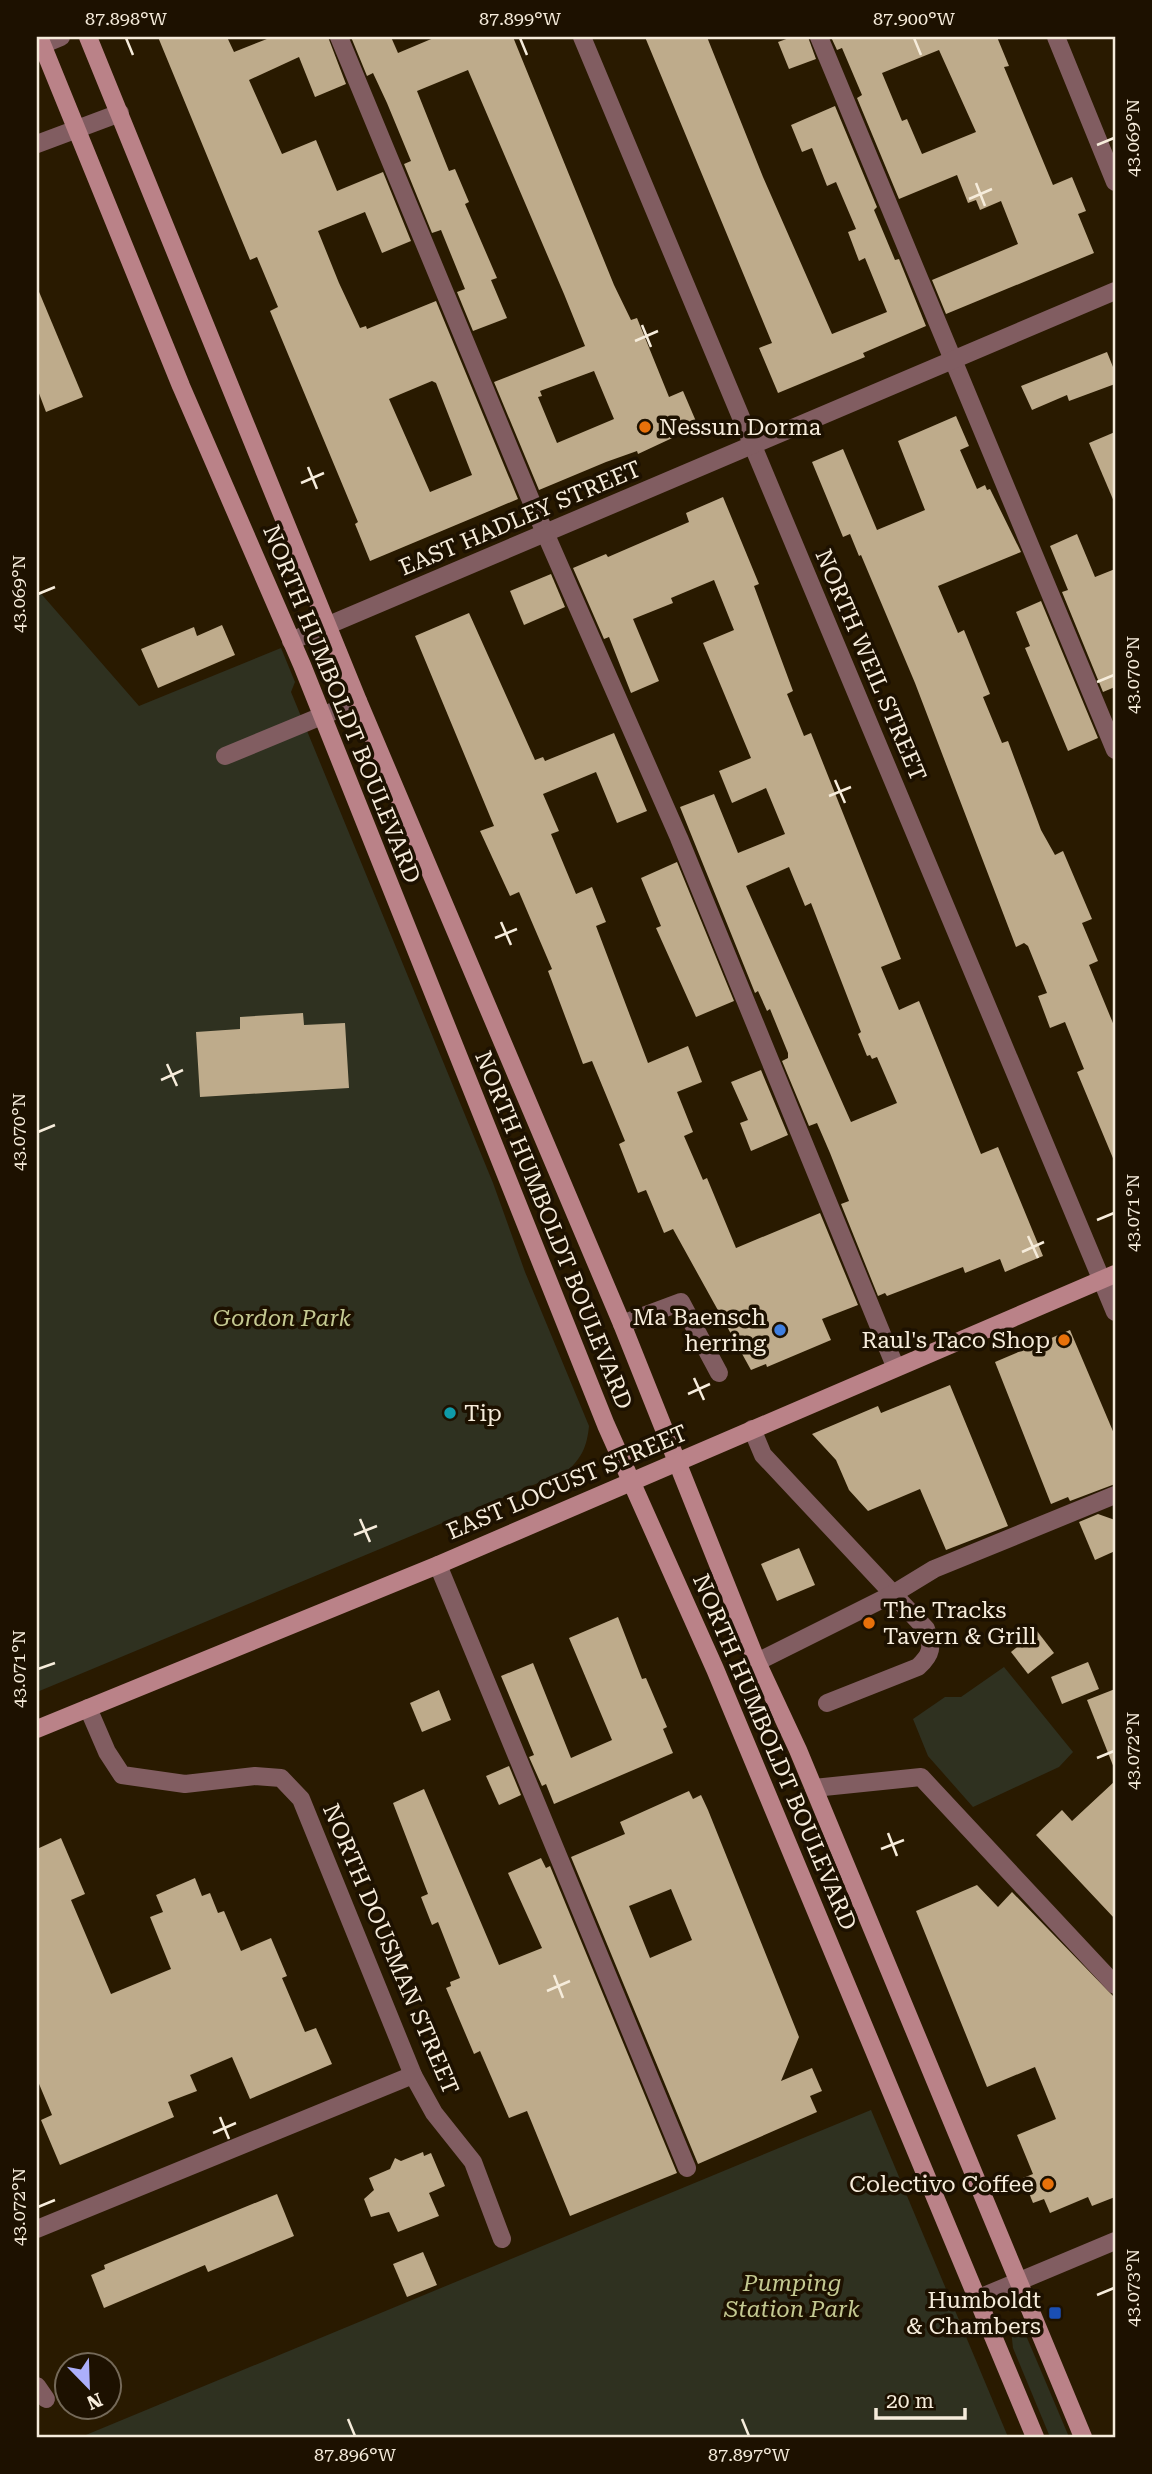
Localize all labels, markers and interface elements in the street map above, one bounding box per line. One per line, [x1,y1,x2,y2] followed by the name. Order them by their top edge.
[85,8,168,29] text: 87.898°W
[479,8,562,29] text: 87.899°W
[873,8,956,29] text: 87.900°W
[1122,99,1143,177] text: 43.069°N
[659,414,822,441] place label: Nessun Dorma
[637,419,653,435] marker: Nessun Dorma
[395,455,645,582] street label: EAST HADLEY STREET
[257,521,426,887] street label: NORTH HUMBOLDT BOULEVARD
[809,545,932,785] street label: NORTH WEIL STREET
[8,555,29,633] text: 43.069°N
[1122,636,1143,714] text: 43.070°N
[469,1047,638,1413] street label: NORTH HUMBOLDT BOULEVARD
[8,1093,29,1171] text: 43.070°N
[1122,1174,1143,1252] text: 43.071°N
[633,1304,766,1357] place label: Ma Baensch herring
[213,1305,352,1332] park label: Gordon Park
[772,1322,788,1338] marker: Ma Baensch herring
[862,1327,1050,1354] place label: Raul's Taco Shop
[1056,1332,1072,1348] marker: Raul's Taco Shop
[464,1400,502,1427] place label: Tip
[442,1405,458,1421] marker: Tip
[443,1419,692,1545] street label: EAST LOCUST STREET
[687,1570,862,1934] street label: NORTH HUMBOLDT BOULEVARD
[883,1597,1036,1650] place label: The Tracks Tavern & Grill
[861,1615,877,1631] marker: The Tracks Tavern & Grill
[8,1630,29,1708] text: 43.071°N
[1122,1712,1143,1790] text: 43.072°N
[317,1800,464,2099] street label: NORTH DOUSMAN STREET
[8,2168,29,2246] text: 43.072°N
[849,2171,1034,2198] place label: Colectivo Coffee
[1040,2176,1056,2192] marker: Colectivo Coffee
[1122,2249,1143,2327] text: 43.073°N
[723,2270,860,2323] park label: Pumping Station Park
[906,2287,1041,2340] place label: Humboldt & Chambers
[1047,2305,1063,2321] marker: Humboldt & Chambers
[52,2352,122,2422] north arrow
[876,2376,965,2420] scale bar
[83,2388,106,2415] text: N
[886,2389,934,2413] text: 20 m
[314,2444,397,2465] text: 87.896°W
[708,2444,791,2465] text: 87.897°W

